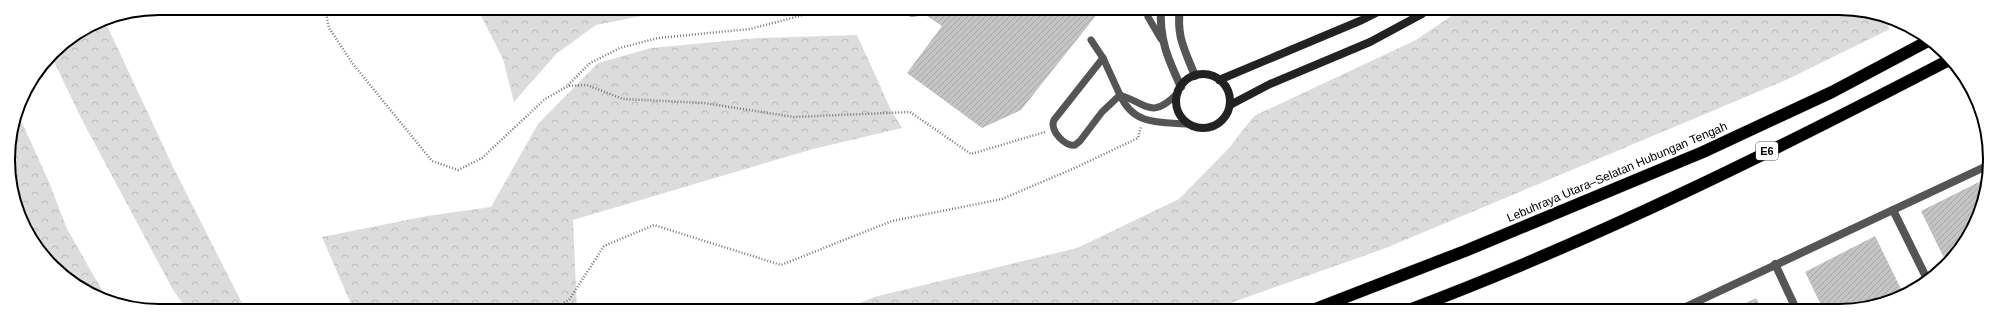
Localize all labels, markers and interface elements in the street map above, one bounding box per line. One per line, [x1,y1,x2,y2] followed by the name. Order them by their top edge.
[1505,119,1729,225] street label: Lebuhraya Utara–Selatan Hubungan Tengah
[1756,142,1778,160] road number: E6

